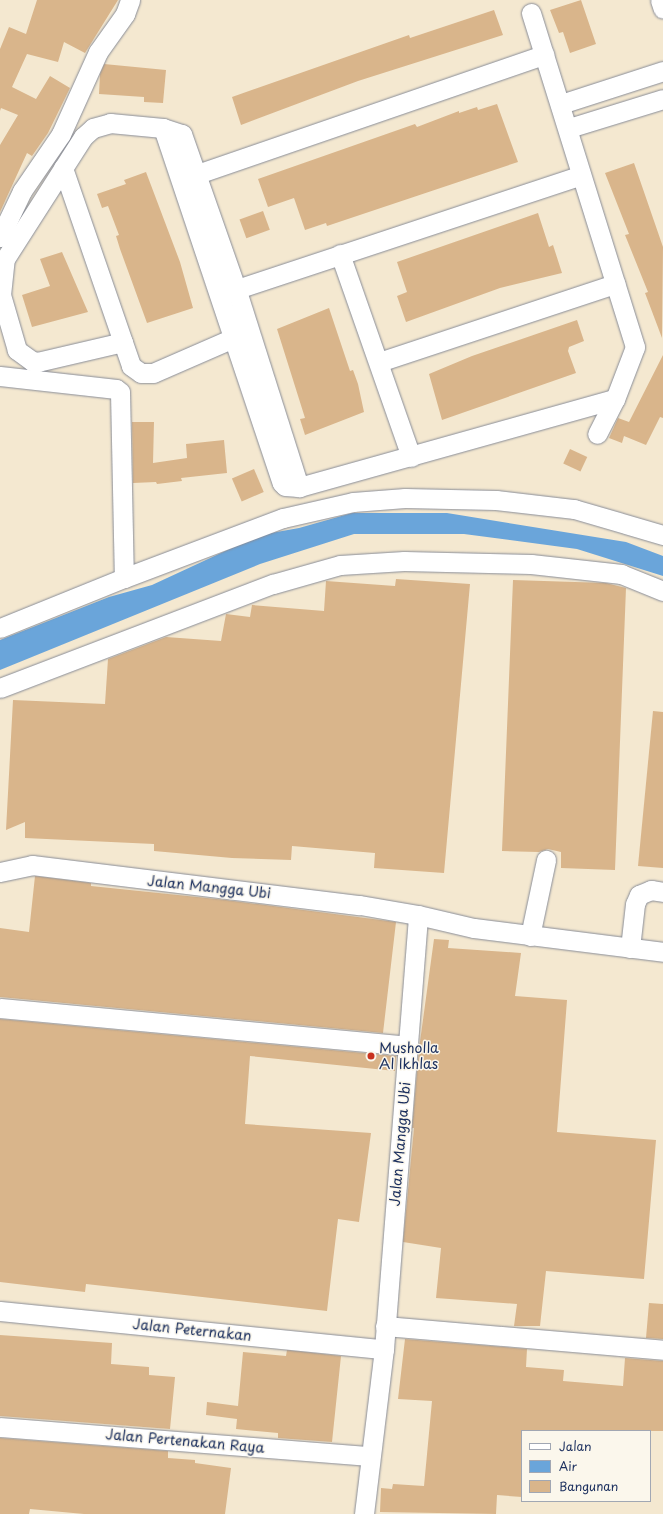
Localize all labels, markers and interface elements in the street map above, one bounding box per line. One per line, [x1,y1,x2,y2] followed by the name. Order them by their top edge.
[146,872,272,902] street label: Jalan Mangga Ubi
[379,1040,439,1072] place label: Musholla Al Ikhlas
[366,1051,376,1061] marker: Musholla Al Ikhlas
[386,1081,414,1207] street label: Jalan Mangga Ubi
[131,1315,253,1345] street label: Jalan Peternakan
[105,1426,265,1456] street label: Jalan Pertenakan Raya
[521,1430,651,1502] legend
[559,1437,592,1455] text: Jalan
[559,1457,577,1475] text: Air
[559,1477,618,1495] text: Bangunan

